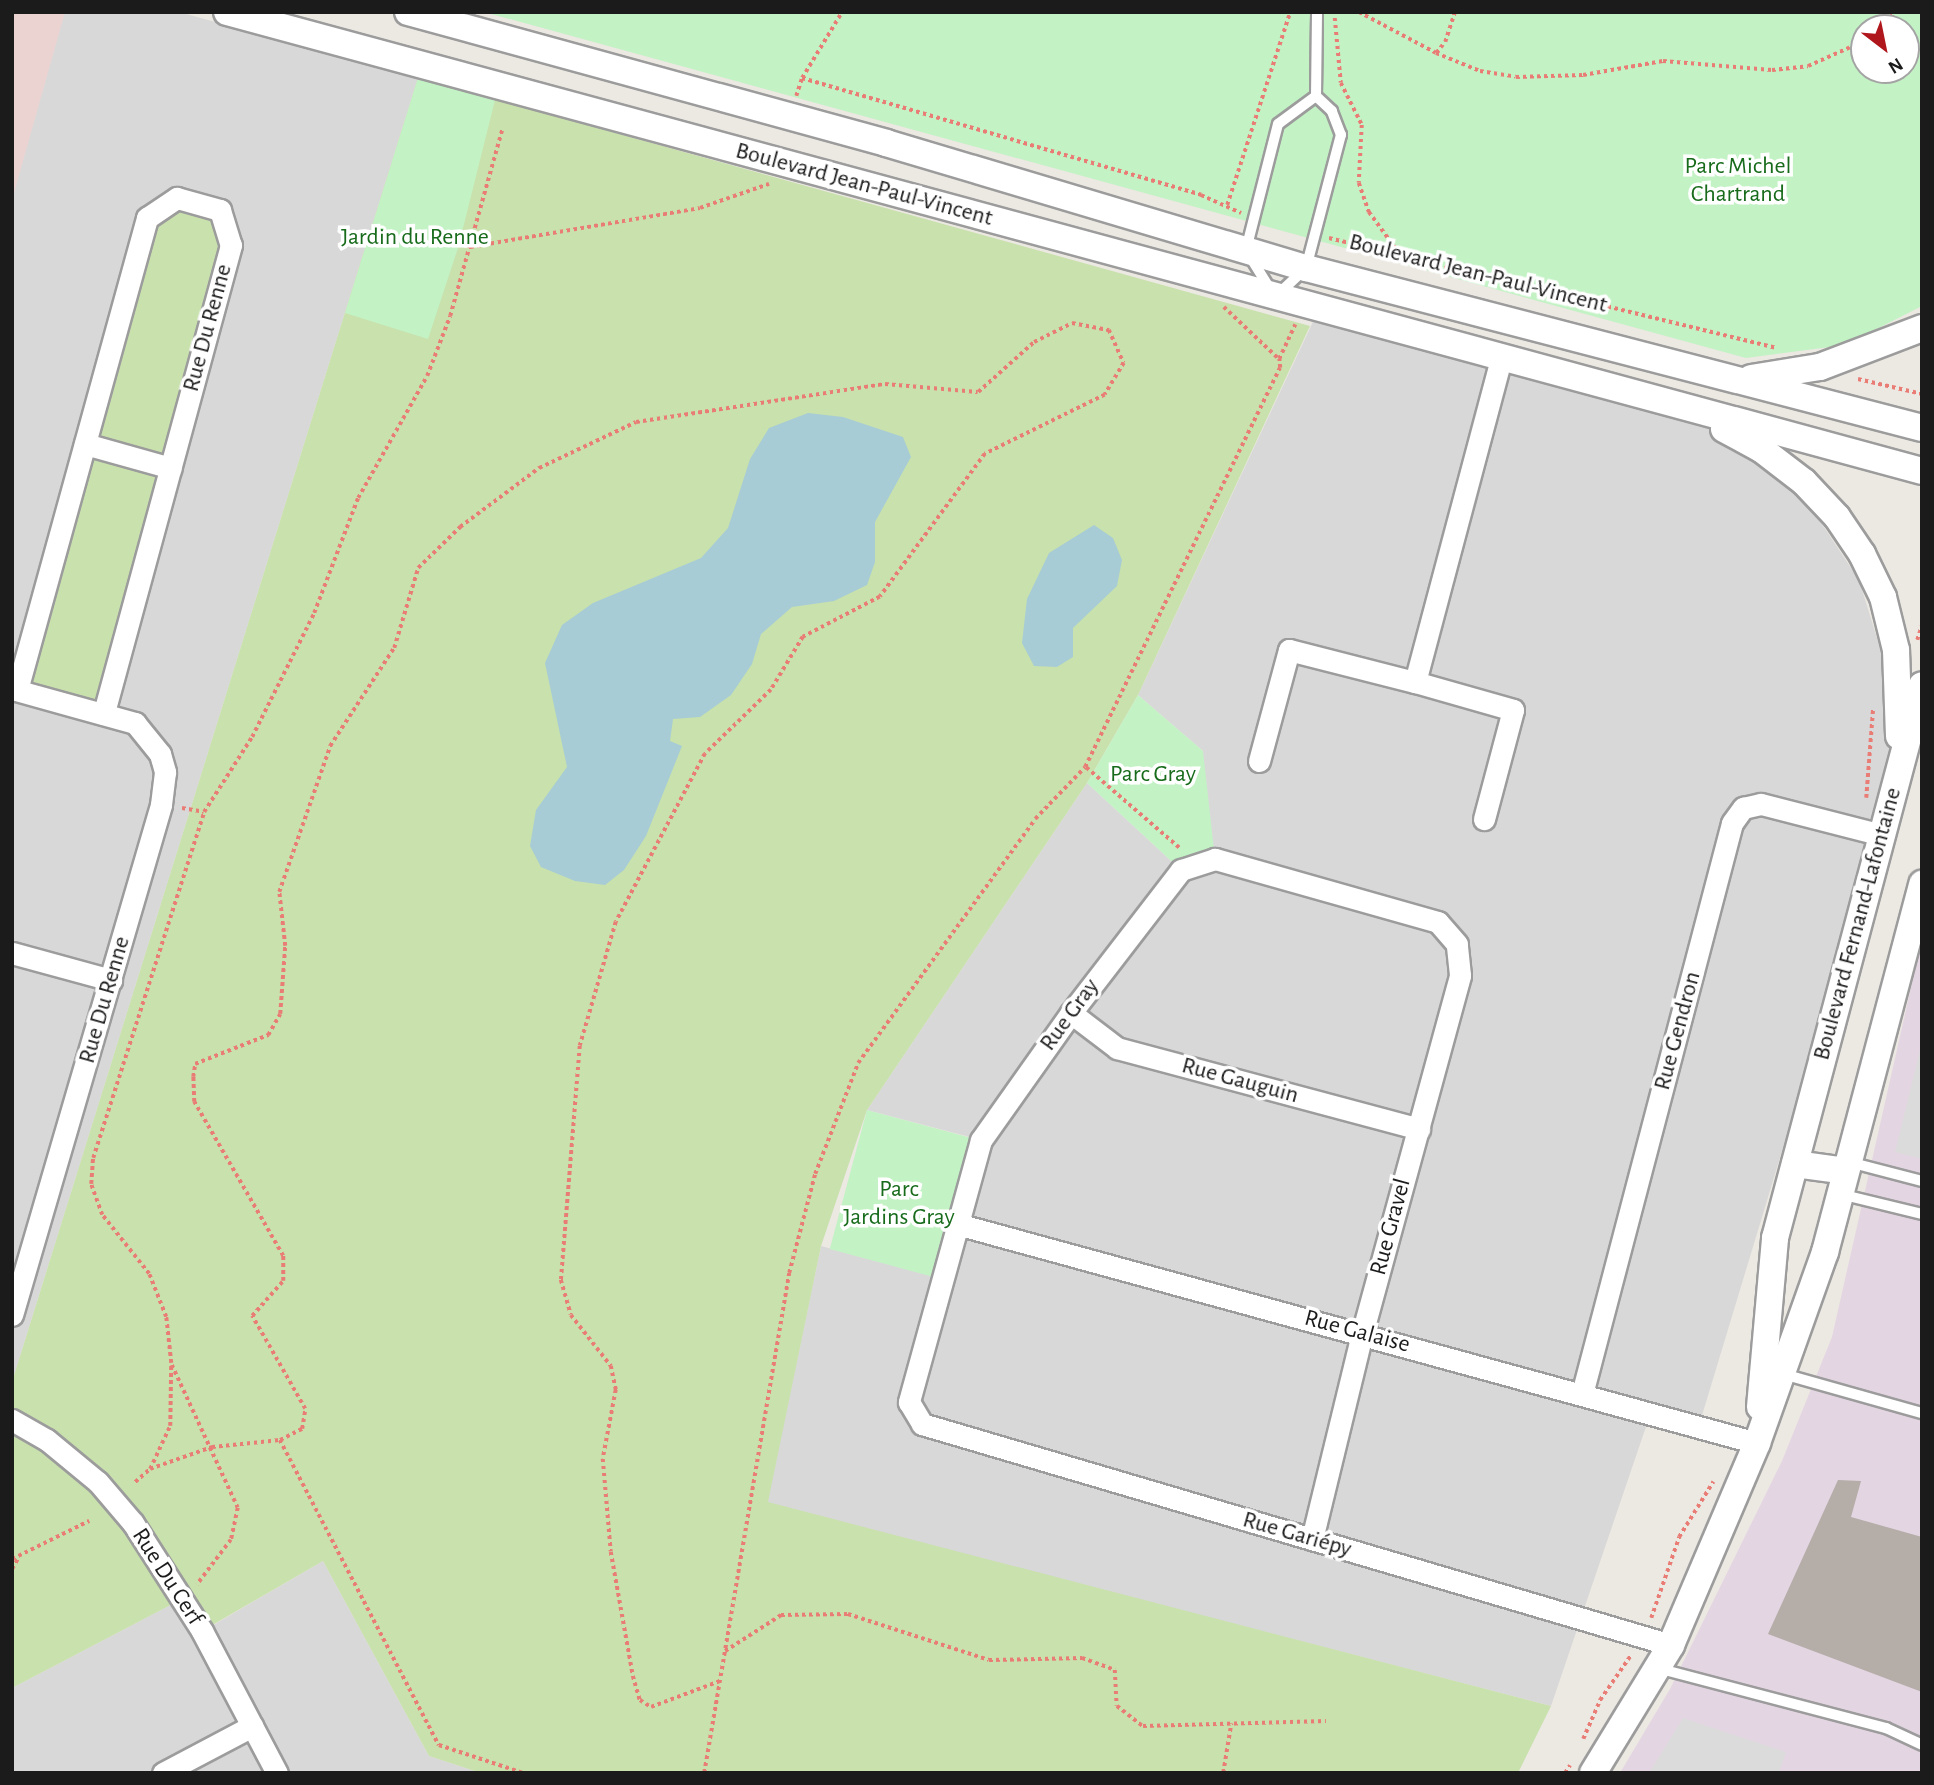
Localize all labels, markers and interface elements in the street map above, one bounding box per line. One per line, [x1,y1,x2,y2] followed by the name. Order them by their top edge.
[1850,14,1920,84] north arrow
[1885,54,1906,77] text: N
[732,137,996,233] street label: Boulevard Jean-Paul-Vincent
[1684,153,1792,209] park label: Parc Michel Chartrand
[341,224,489,252] park label: Jardin du Renne
[1346,228,1610,320] street label: Boulevard Jean-Paul-Vincent
[177,261,239,395] street label: Rue Du Renne
[1110,761,1196,789] park label: Parc Gray
[1808,785,1908,1063] street label: Boulevard Fernand-Lafontaine
[73,933,137,1067] street label: Rue Du Renne
[1648,969,1708,1093] street label: Rue Gendron
[1034,973,1106,1057] street label: Rue Gray
[1178,1052,1302,1110] street label: Rue Gauguin
[1364,1175,1418,1279] street label: Rue Gravel
[843,1176,955,1232] park label: Parc Jardins Gray
[1301,1304,1413,1360] street label: Rue Galaise
[1239,1506,1355,1564] street label: Rue Gariépy
[125,1523,209,1631] street label: Rue Du Cerf

